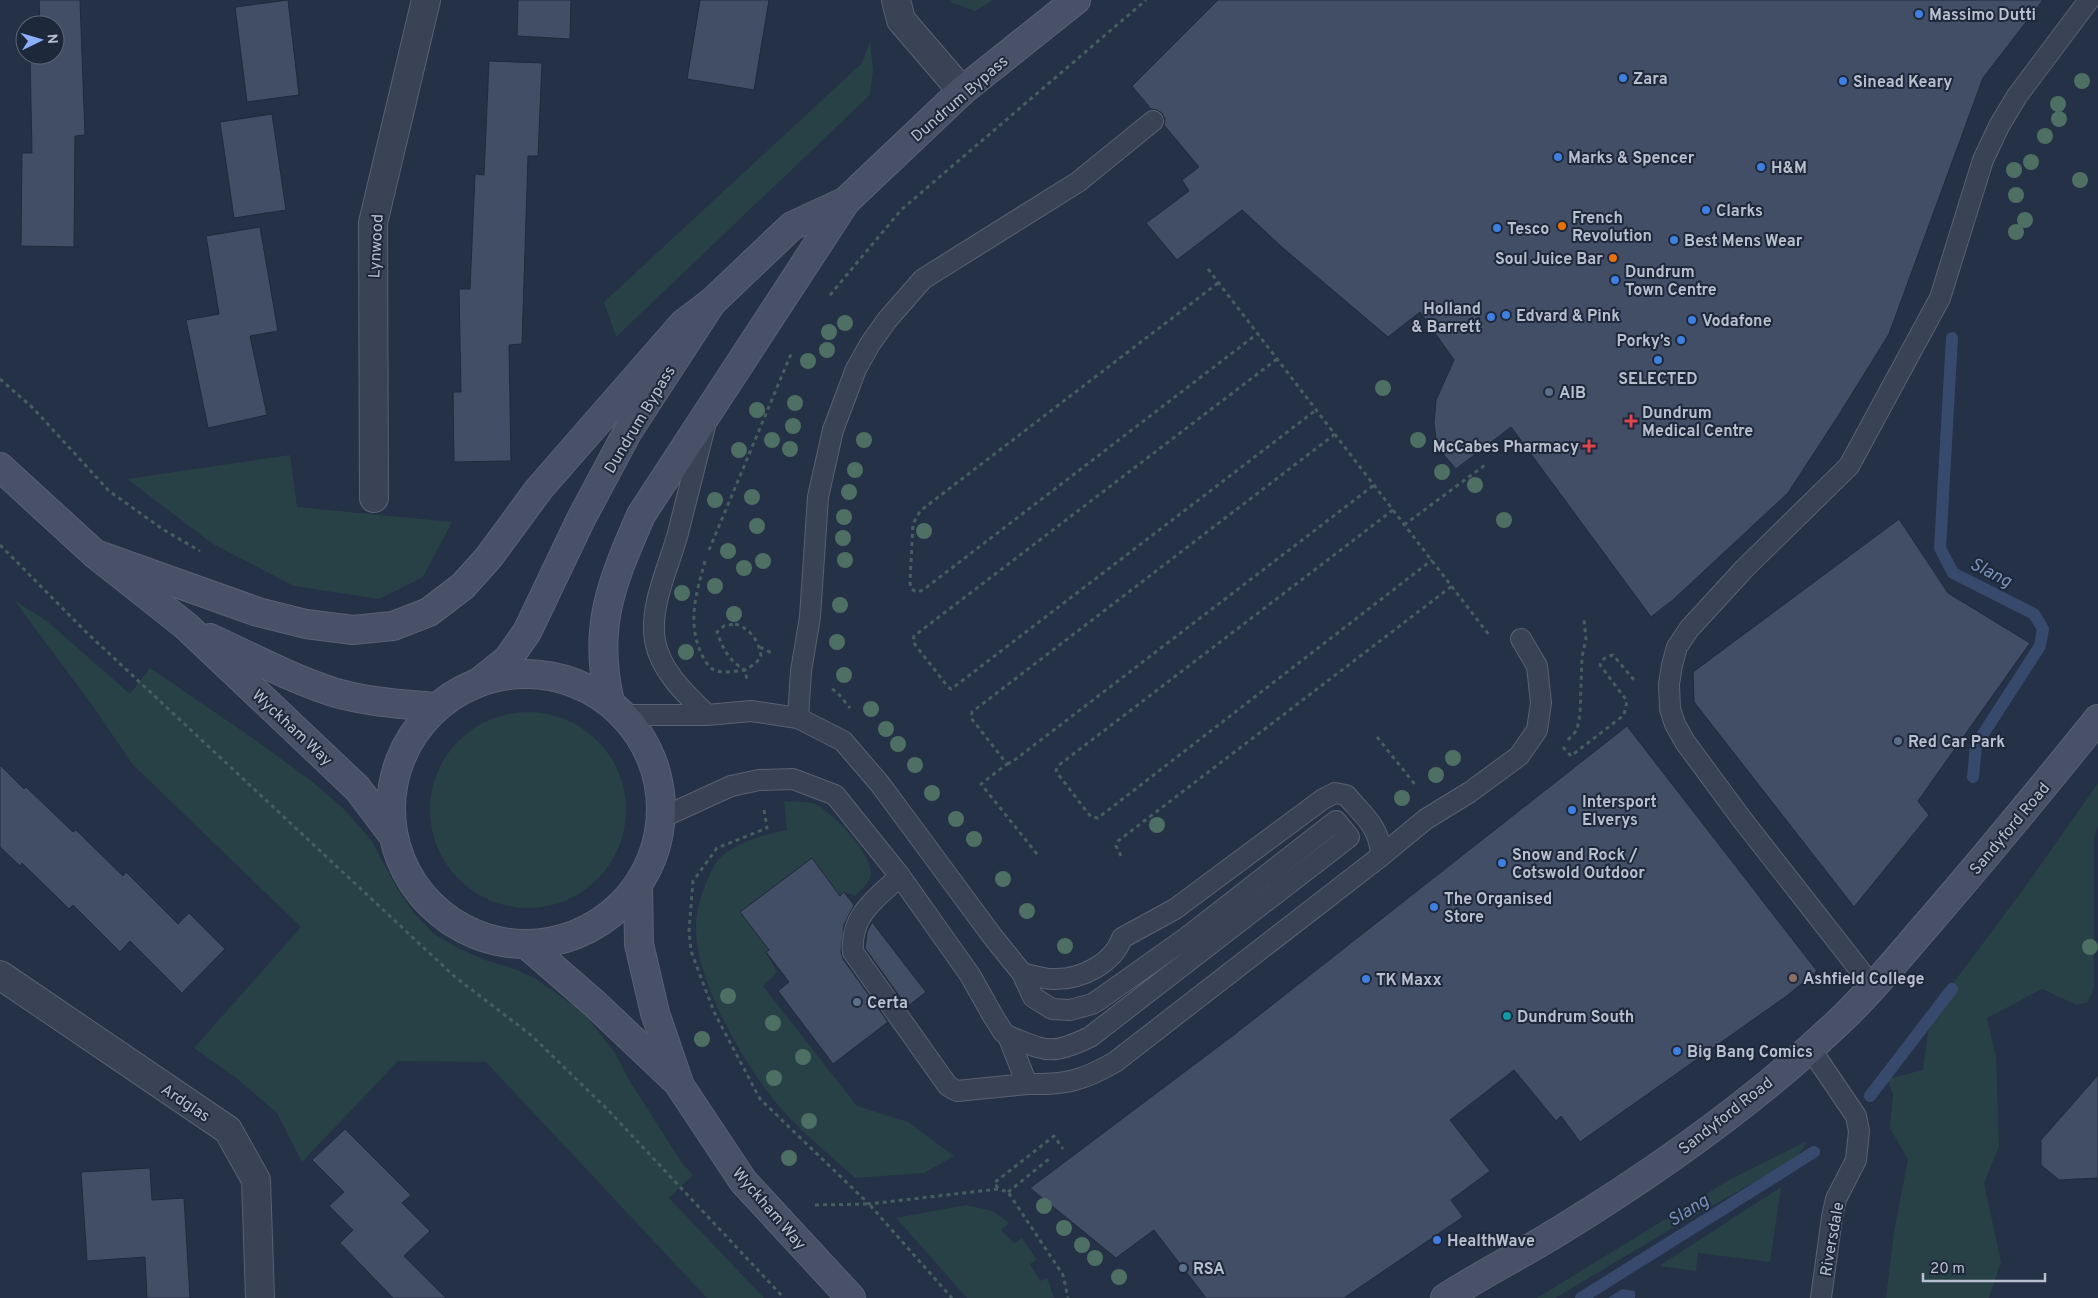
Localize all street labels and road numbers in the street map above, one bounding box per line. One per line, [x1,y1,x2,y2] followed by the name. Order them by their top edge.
[908,52,1013,147] street label: Dundrum Bypass
[365,213,389,279] street label: Lynwood
[601,363,681,478] street label: Dundrum Bypass
[247,686,336,771] street label: Wyckham Way
[1966,779,2055,879] street label: Sandyford Road
[1675,1074,1777,1160] street label: Sandyford Road
[157,1080,213,1127] street label: Ardglas
[727,1164,810,1255] street label: Wyckham Way
[1817,1201,1849,1278] street label: Riversdale

